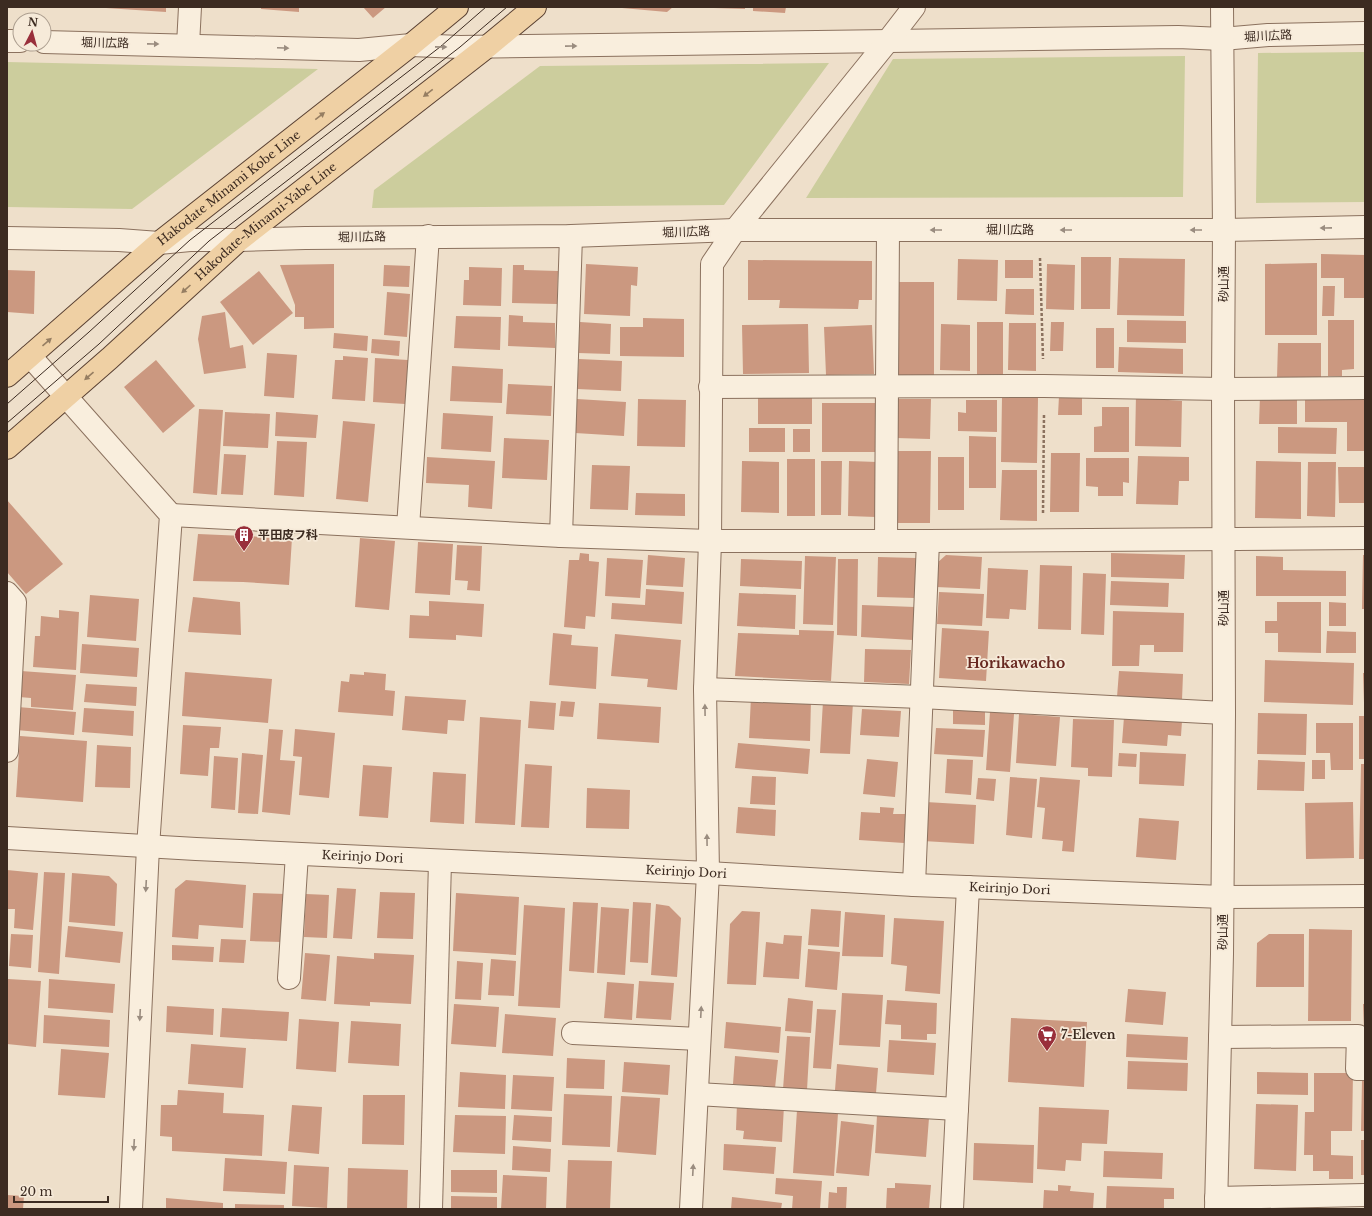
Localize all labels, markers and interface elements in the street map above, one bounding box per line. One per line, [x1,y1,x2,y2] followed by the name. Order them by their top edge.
[12,12,52,52] north arrow
[27,15,40,30] text: N
[1244,27,1292,44] street label: 堀川広路
[81,35,129,50] street label: 堀川広路
[147,41,160,47] one-way arrow
[565,43,578,49] one-way arrow
[277,44,289,51] one-way arrow
[435,44,448,50] one-way arrow
[422,88,433,97] one-way arrow
[315,112,326,121] one-way arrow
[154,127,303,248] street label: Hakodate Minami Kobe Line
[192,159,339,284] street label: Hakodate-Minami-Yabe Line
[986,222,1034,237] street label: 堀川広路
[662,223,710,240] street label: 堀川広路
[1319,225,1332,231] one-way arrow
[929,227,942,233] one-way arrow
[1059,227,1072,233] one-way arrow
[1189,227,1202,233] one-way arrow
[338,229,386,244] street label: 堀川広路
[1216,266,1231,302] street label: 砂山通
[181,284,190,293] one-way arrow
[42,337,52,346] one-way arrow
[84,372,94,381] one-way arrow
[233,524,255,552] building icon: 平田皮フ科
[258,527,318,542] place label: 平田皮フ科
[1216,590,1231,626] street label: 砂山通
[967,654,1065,672] district label: Horikawacho
[702,703,708,716] one-way arrow
[704,833,710,846] one-way arrow
[321,847,404,866] street label: Keirinjo Dori
[645,862,727,881] street label: Keirinjo Dori
[969,879,1051,897] street label: Keirinjo Dori
[143,880,149,893] one-way arrow
[1215,914,1230,950] street label: 砂山通
[697,1006,704,1018] one-way arrow
[137,1009,143,1022] one-way arrow
[1036,1024,1058,1052] supermarket icon: 7-Eleven
[1061,1027,1116,1042] place label: 7-Eleven
[130,1139,137,1151] one-way arrow
[689,1164,696,1176] one-way arrow
[14,1178,108,1204] scale bar
[20,1184,52,1199] text: 20 m

